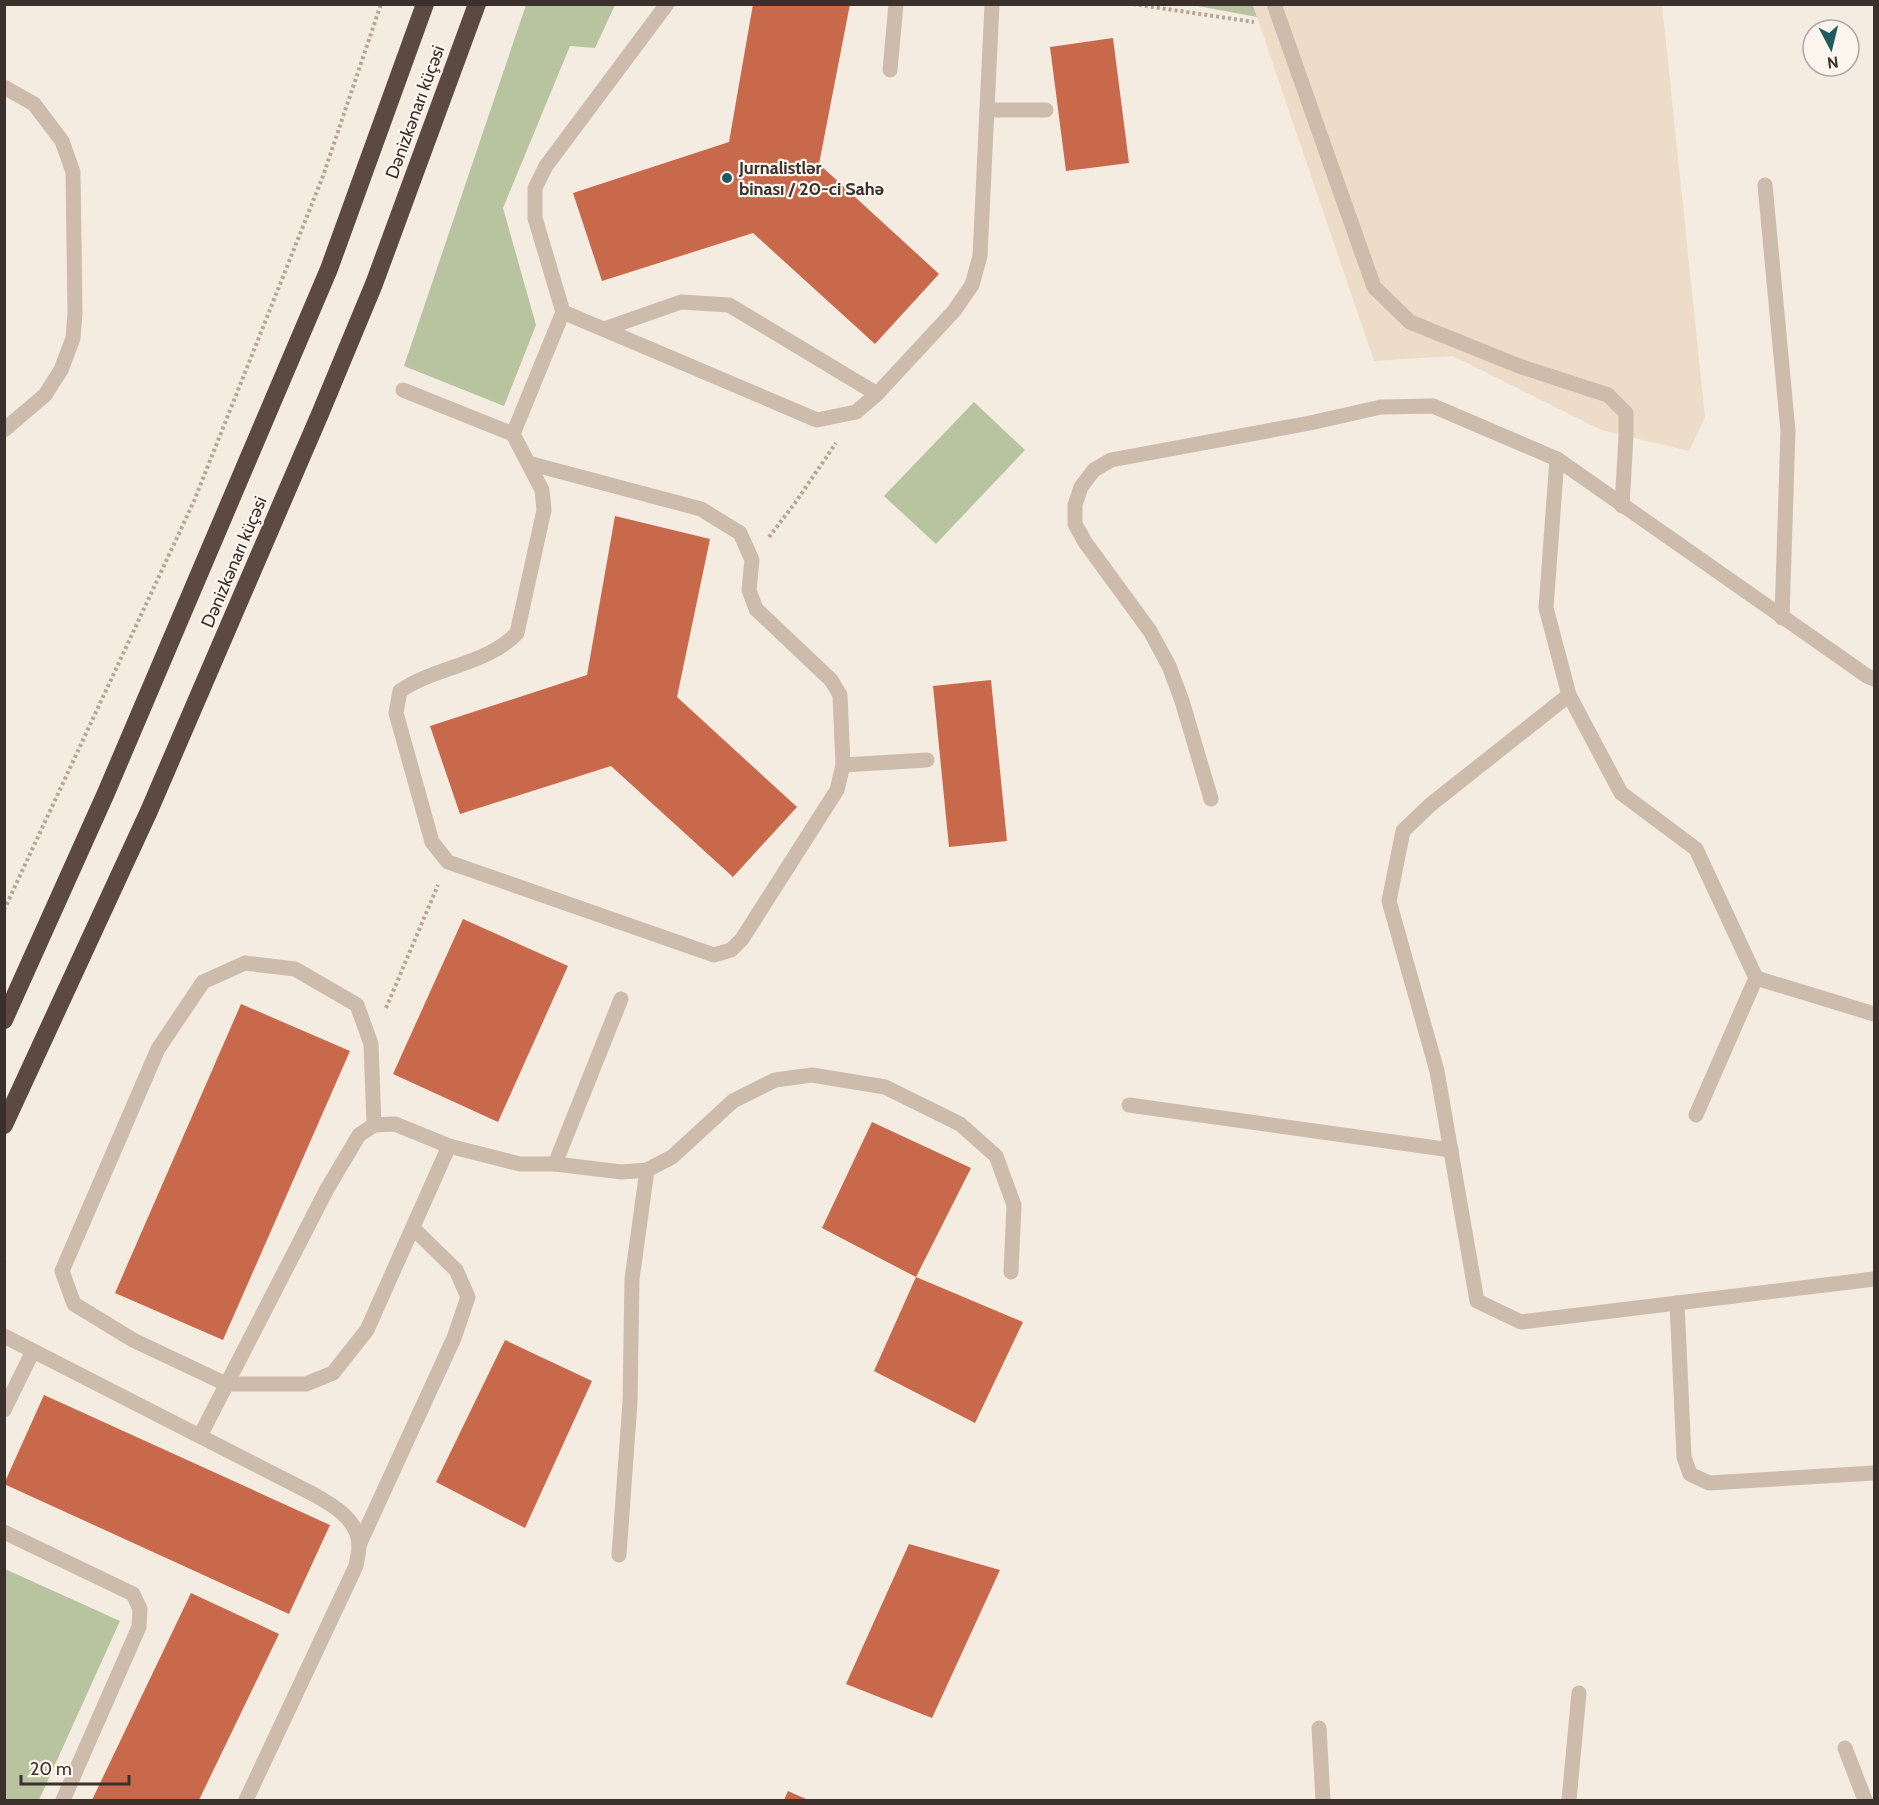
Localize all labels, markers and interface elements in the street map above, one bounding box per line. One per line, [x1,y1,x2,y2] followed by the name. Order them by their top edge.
[1801,18,1861,78] north arrow
[381,42,449,182] street label: Dənizkənarı küçəsi
[1826,52,1840,73] text: N
[738,157,884,200] place label: Jurnalistlər binası / 20-ci Sahə
[720,171,734,185] marker: Jurnalistlər binası / 20-ci Sahə
[196,493,272,631] street label: Dənizkənarı küçəsi
[21,1748,129,1786] scale bar
[30,1758,72,1780] text: 20 m

